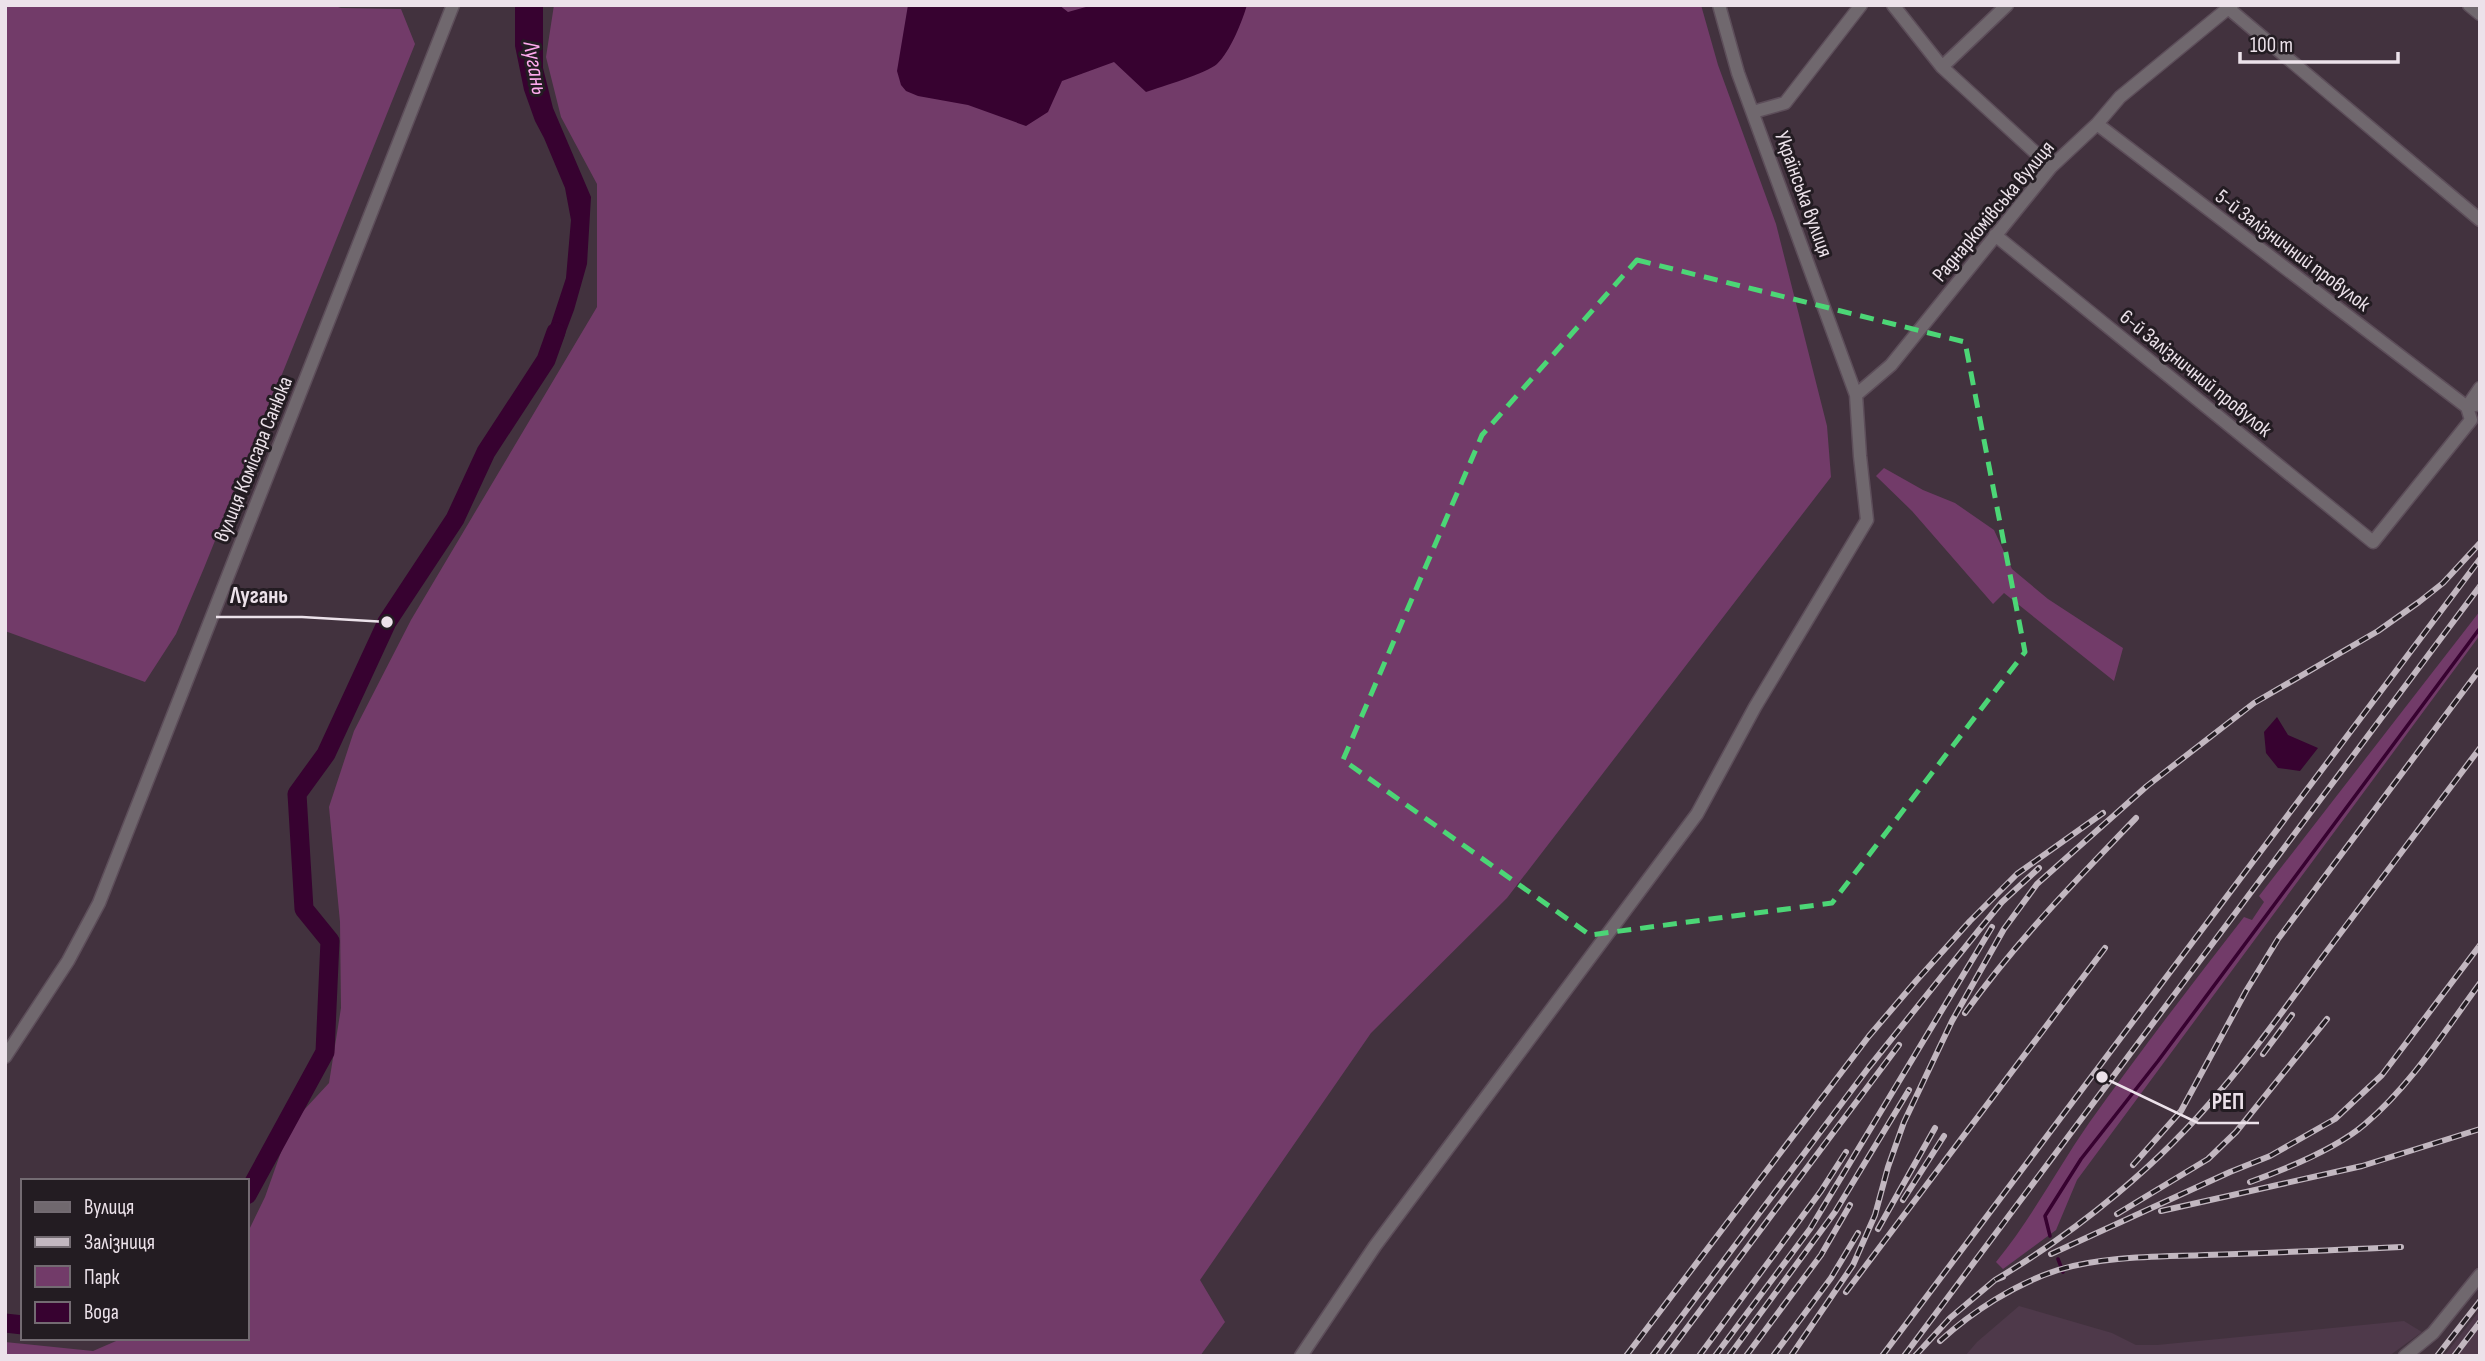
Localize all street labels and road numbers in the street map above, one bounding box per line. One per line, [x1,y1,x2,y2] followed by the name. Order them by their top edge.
[1769,128,1838,261] street label: Українська вулиця
[1927,136,2060,287] street label: Раднаркомівська вулиця
[2210,184,2375,317] street label: 5-й Залізничний провулок
[2115,304,2277,442] street label: 6-й Залізничний провулок
[209,373,298,546] street label: вулиця Комісара Санюка

